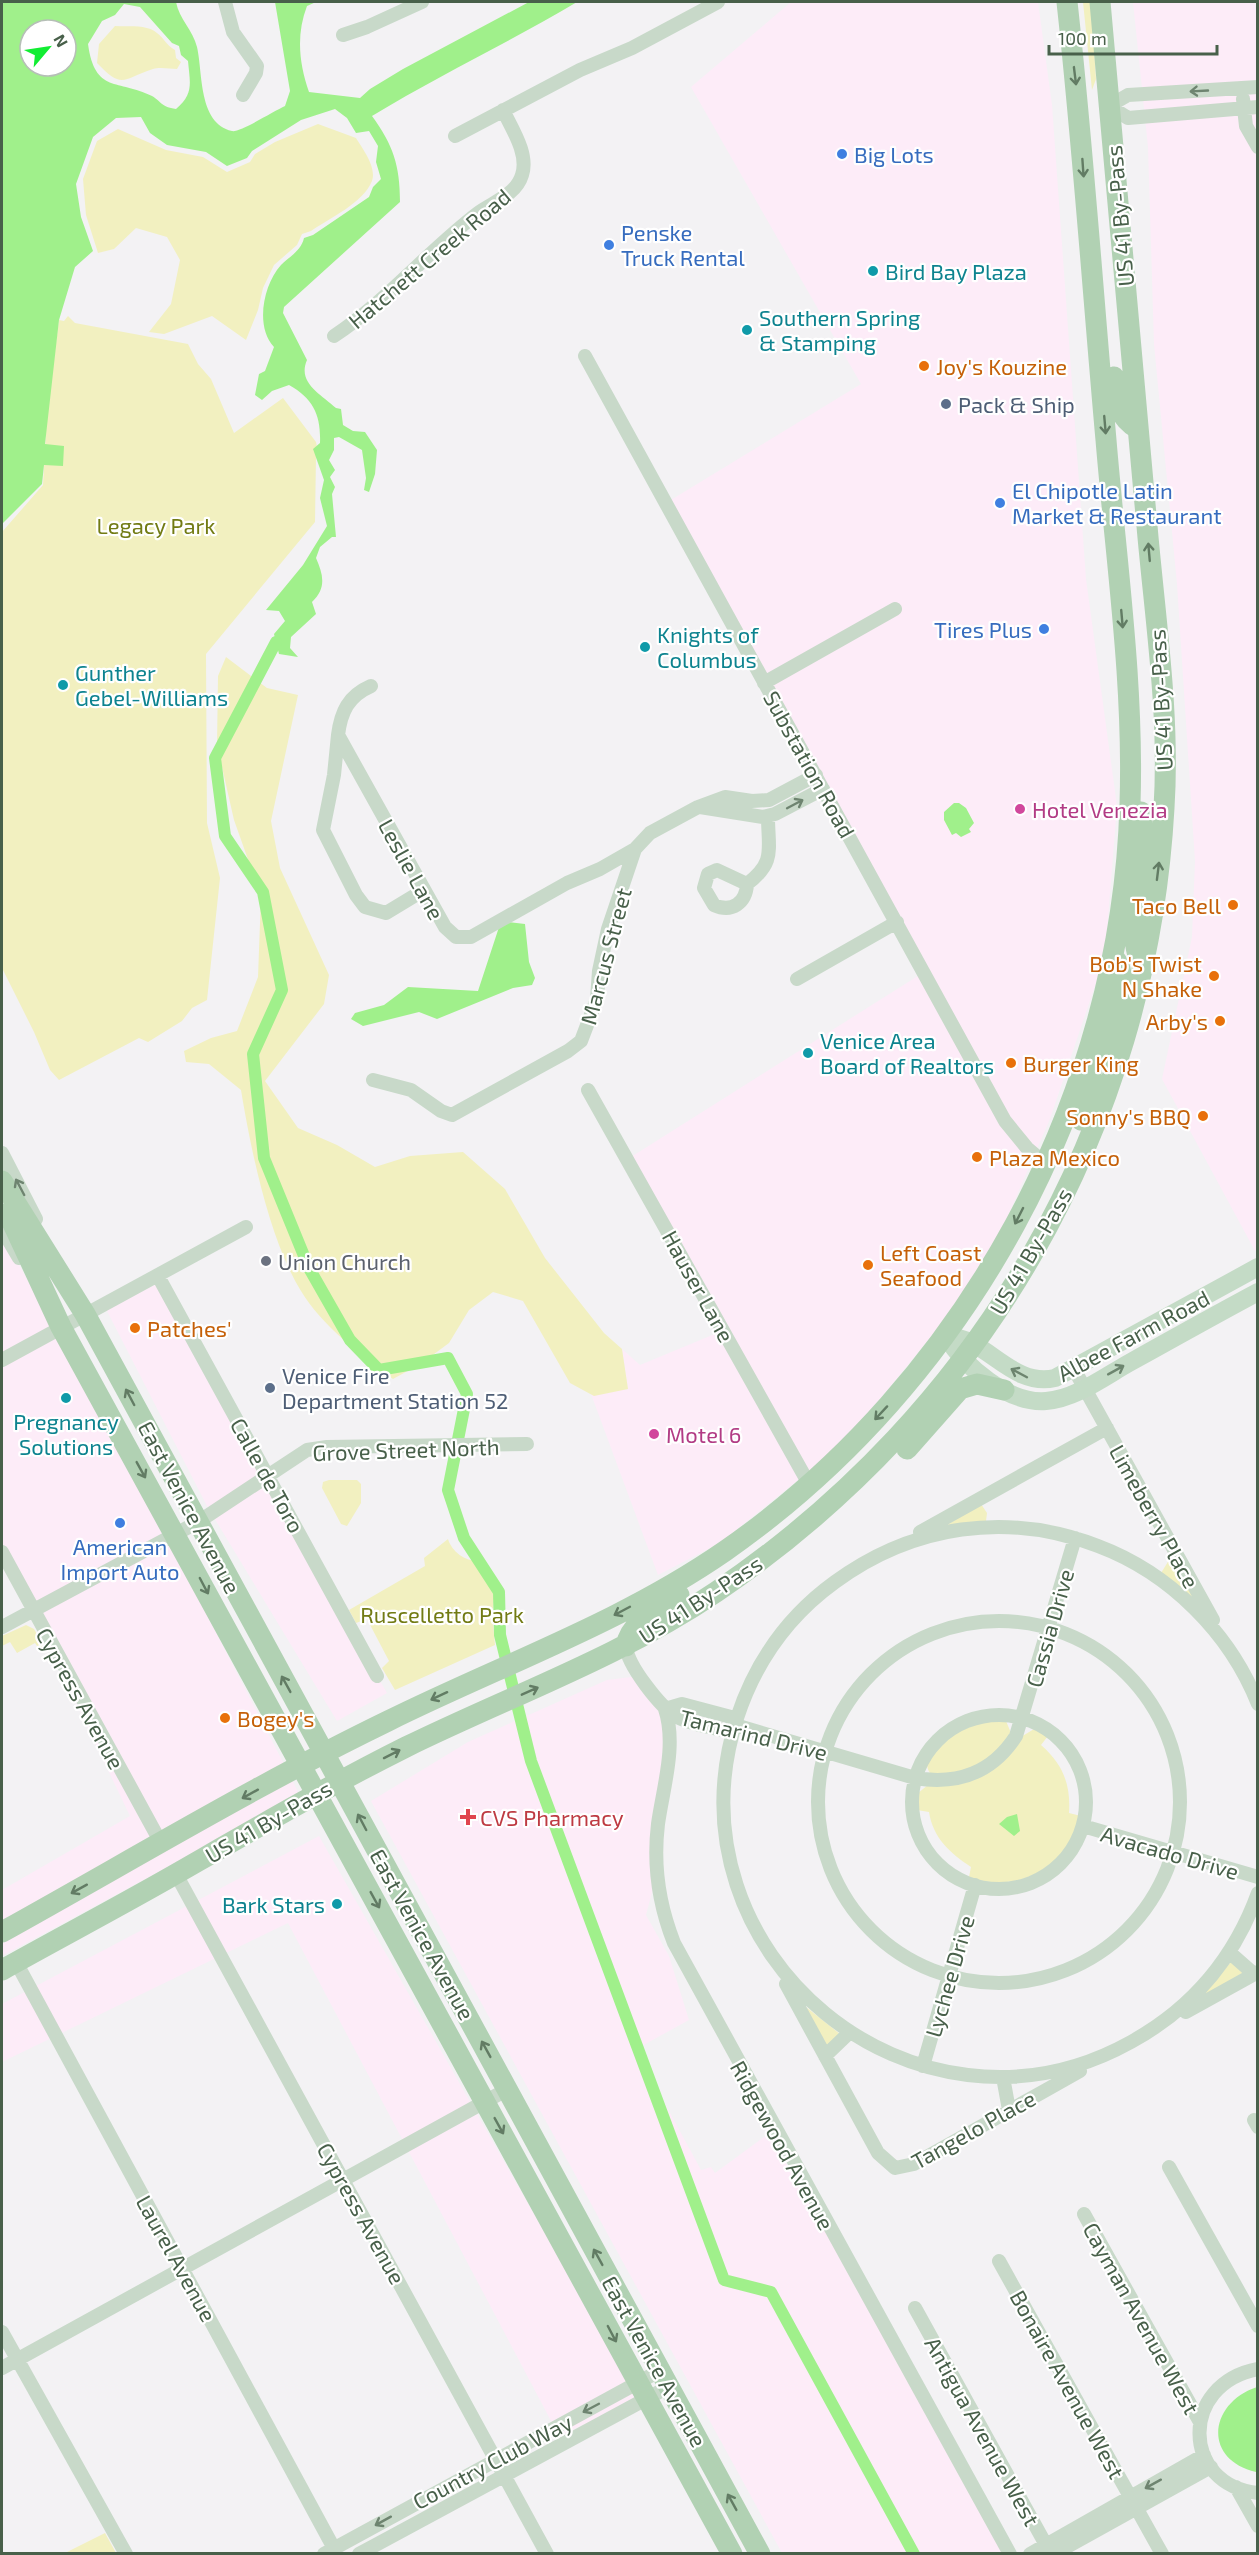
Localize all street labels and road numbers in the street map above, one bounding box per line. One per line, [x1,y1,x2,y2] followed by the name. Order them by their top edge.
[1100,144,1138,288] street label: US 41 By-Pass
[343,183,515,333] street label: Hatchett Creek Road
[1143,629,1177,771] street label: US 41 By-Pass
[759,686,861,842] street label: Substation Road
[374,814,450,924] street label: Leslie Lane
[574,885,636,1027] street label: Marcus Street
[983,1183,1077,1319] street label: US 41 By-Pass
[658,1226,740,1346] street label: Hauser Lane
[1053,1284,1213,1386] street label: Albee Farm Road
[226,1413,310,1537] street label: Calle de Toro
[134,1416,246,1598] street label: East Venice Avenue
[312,1433,500,1465] street label: Grove Street North
[1105,1440,1205,1592] street label: Limeberry Place
[634,1550,766,1648] street label: US 41 By-Pass
[1020,1566,1078,1690] street label: Cassia Drive
[31,1623,131,1773] street label: Cypress Avenue
[678,1703,830,1765] street label: Tamarind Drive
[200,1774,336,1868] street label: US 41 By-Pass
[1098,1820,1242,1884] street label: Avacado Drive
[365,1844,481,2024] street label: East Venice Avenue
[919,1912,979,2040] street label: Lychee Drive
[726,2056,840,2234] street label: Ridgewood Avenue
[907,2084,1039,2174] street label: Tangelo Place
[312,2138,412,2288] street label: Cypress Avenue
[132,2190,222,2326] street label: Laurel Avenue
[1079,2218,1205,2418] street label: Cayman Avenue West
[597,2271,713,2451] street label: East Venice Avenue
[1005,2285,1131,2483] street label: Bonaire Avenue West
[920,2332,1046,2530] street label: Antigua Avenue West
[408,2408,576,2514] street label: Country Club Way

